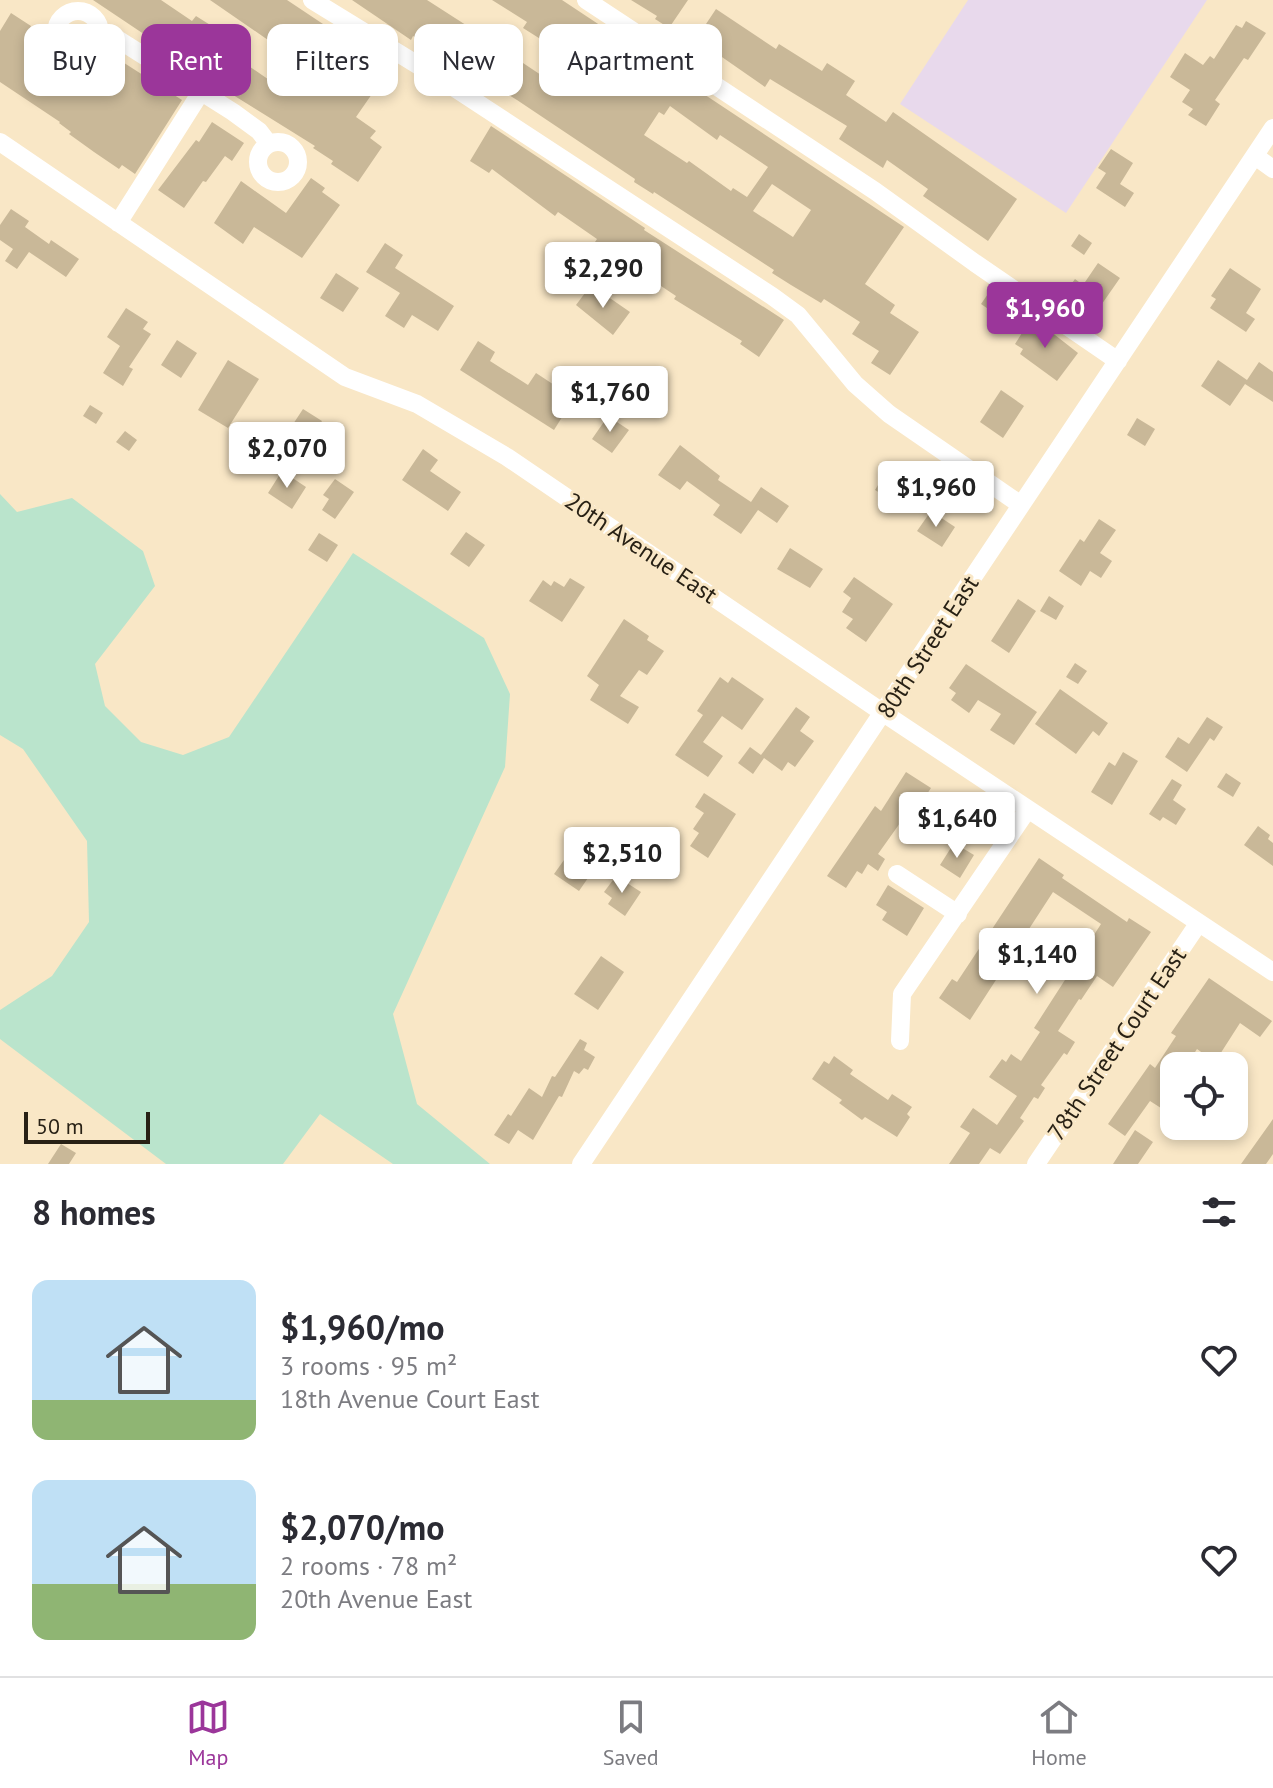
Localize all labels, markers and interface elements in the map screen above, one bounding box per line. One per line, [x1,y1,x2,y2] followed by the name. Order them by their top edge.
[24,24,125,96] chip: Buy
[141,24,251,96] chip: Rent
[267,24,398,96] chip: Filters
[414,24,523,96] chip: New
[539,24,722,96] chip: Apartment
[538,242,668,310] pin: $2,290
[563,251,643,284] text: $2,290
[980,282,1110,350] pin: $1,960
[1005,291,1085,324] text: $1,960
[545,366,675,434] pin: $1,760
[570,375,650,408] text: $1,760
[222,422,352,490] pin: $2,070
[247,431,327,464] text: $2,070
[871,461,1001,529] pin: $1,960
[896,470,976,503] text: $1,960
[559,485,723,610] street label: 20th Avenue East
[870,569,985,724] street label: 80th Street East
[892,792,1022,860] pin: $1,640
[917,801,997,834] text: $1,640
[557,827,687,895] pin: $2,510
[582,836,662,869] text: $2,510
[972,928,1102,996] pin: $1,140
[997,937,1077,970] text: $1,140
[1040,941,1193,1146] street label: 78th Street Court East
[1160,1052,1248,1140] map controls
[1160,1052,1248,1140] button: locate
[24,1108,150,1144] scale bar
[36,1112,84,1140] text: 50 m
[32,1190,156,1234] text: 8 homes
[1197,1190,1241,1234] icon: filters
[280,1305,444,1349] text: $1,960/mo
[96,1312,192,1408] icon: home
[1197,1338,1241,1382] icon: heart
[280,1349,457,1382] text: 3 rooms · 95 m²
[280,1382,539,1415] text: 18th Avenue Court East
[280,1505,444,1549] text: $2,070/mo
[96,1512,192,1608] icon: home
[1197,1538,1241,1582] icon: heart
[280,1549,457,1582] text: 2 rooms · 78 m²
[280,1582,472,1615] text: 20th Avenue East
[186,1695,230,1771] tab: Map
[603,1695,659,1771] tab: Saved
[1031,1695,1087,1771] tab: Home

